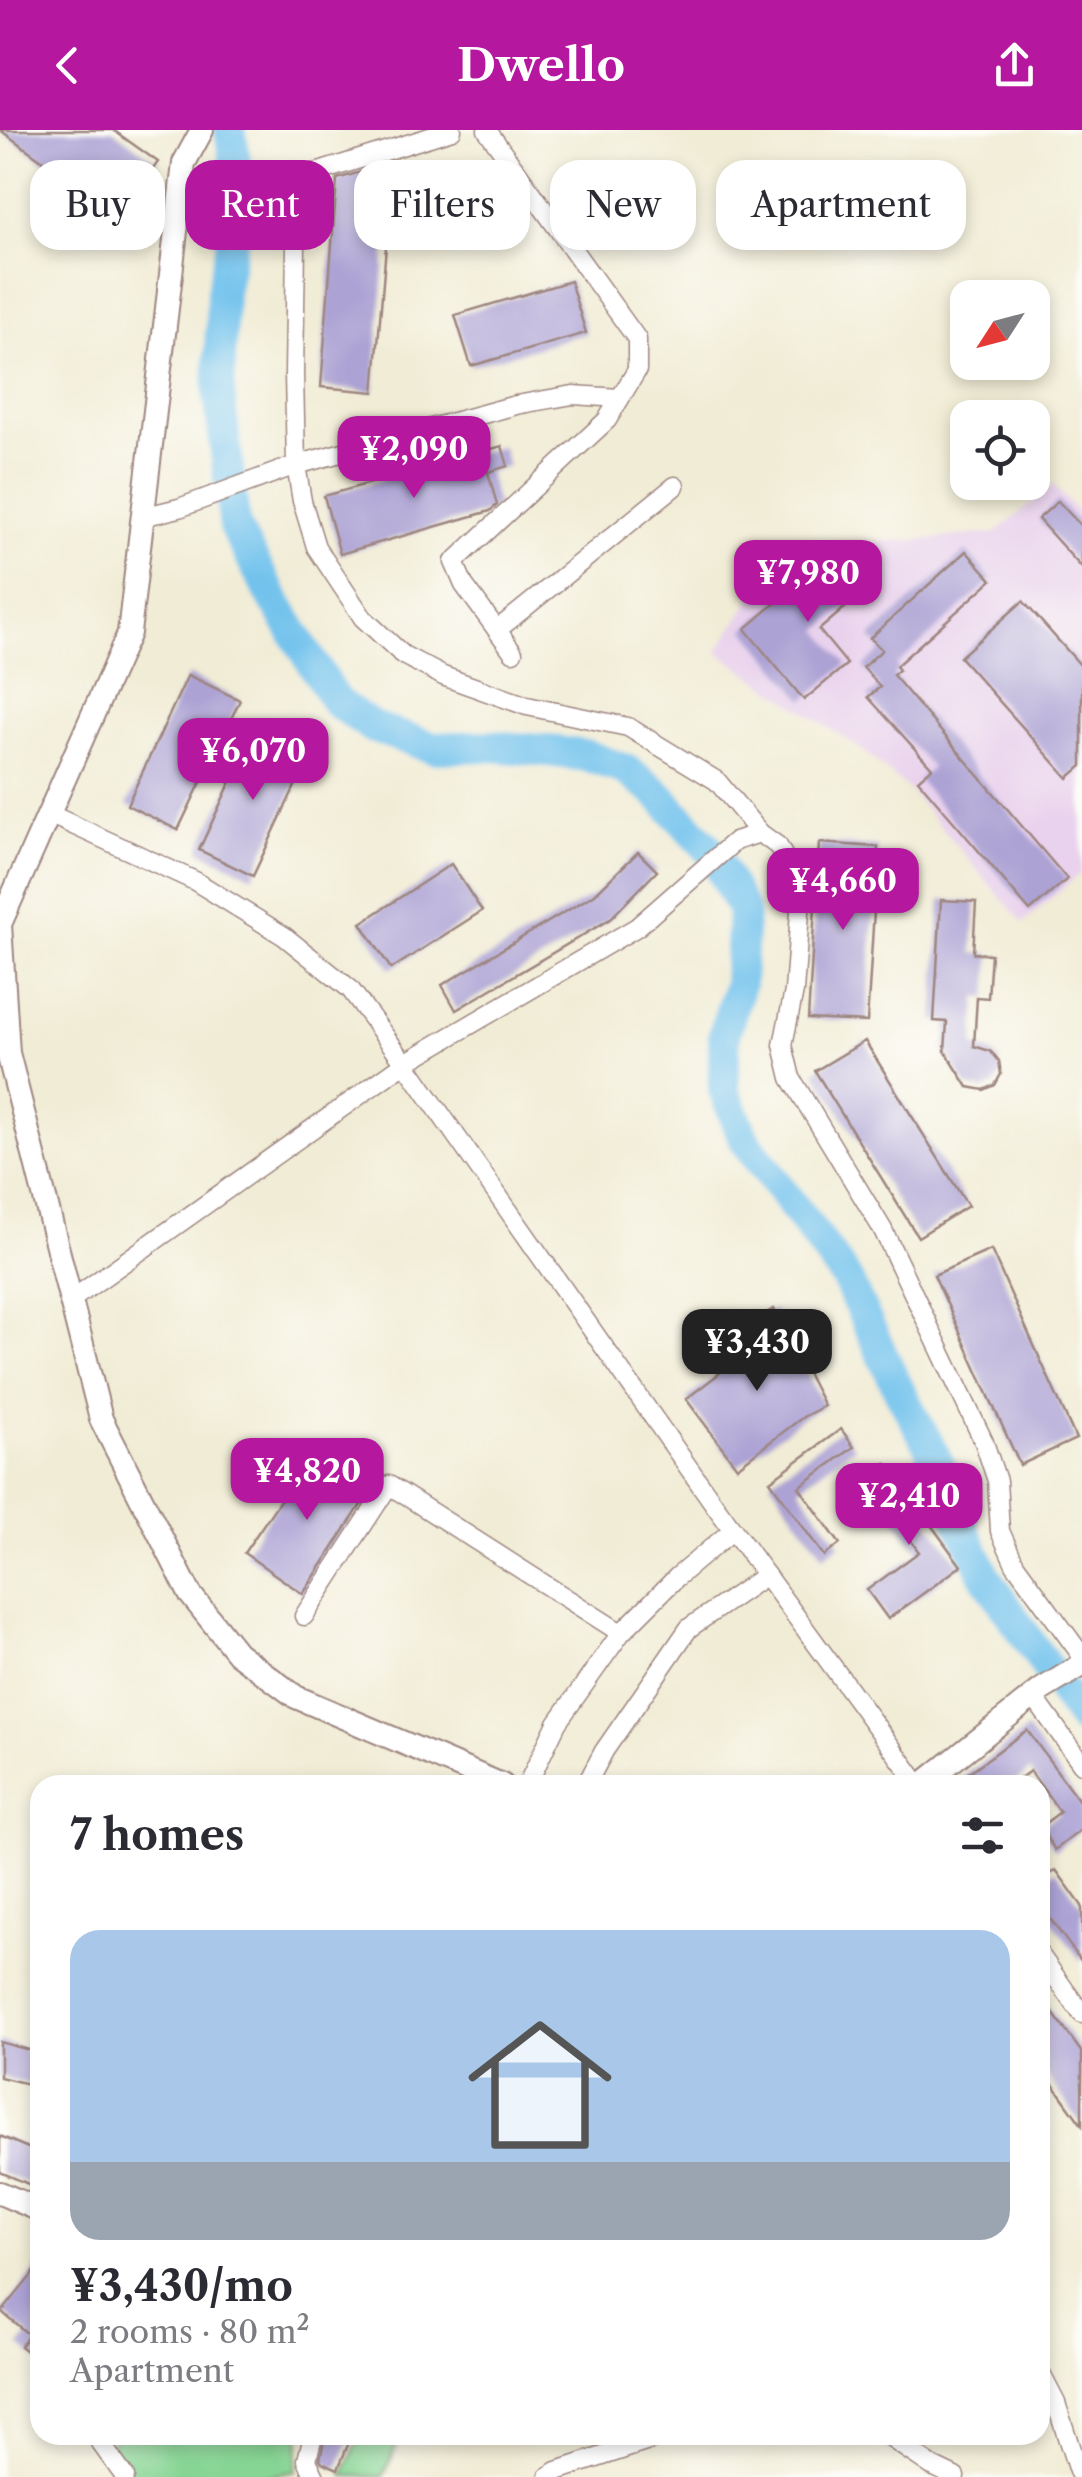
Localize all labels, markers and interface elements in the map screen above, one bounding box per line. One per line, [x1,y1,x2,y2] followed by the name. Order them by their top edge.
[457,37,625,93] text: Dwello
[40,38,95,93] icon: back
[987,38,1042,93] icon: share
[30,160,165,250] chip: Buy
[185,160,334,250] chip: Rent
[354,160,530,250] chip: Filters
[550,160,696,250] chip: New
[716,160,966,250] chip: Apartment
[950,280,1050,380] north arrow
[950,280,1050,500] map controls
[950,400,1050,500] button: locate
[333,416,495,501] pin: ¥2,090
[359,429,469,468] text: ¥2,090
[727,540,889,625] pin: ¥7,980
[756,553,860,592] text: ¥7,980
[172,718,334,803] pin: ¥6,070
[200,731,306,770] text: ¥6,070
[762,848,924,933] pin: ¥4,660
[789,861,897,900] text: ¥4,660
[676,1309,838,1394] pin: ¥3,430
[704,1322,810,1361] text: ¥3,430
[226,1438,388,1523] pin: ¥4,820
[253,1451,361,1490] text: ¥4,820
[828,1463,990,1548] pin: ¥2,410
[857,1476,961,1515] text: ¥2,410
[955,1808,1010,1863] icon: filters
[70,1809,244,1861] text: 7 homes
[450,1995,630,2175] icon: home
[70,2260,293,2312] text: ¥3,430/mo
[70,2312,310,2351] text: 2 rooms · 80 m²
[70,2351,234,2390] text: Apartment

